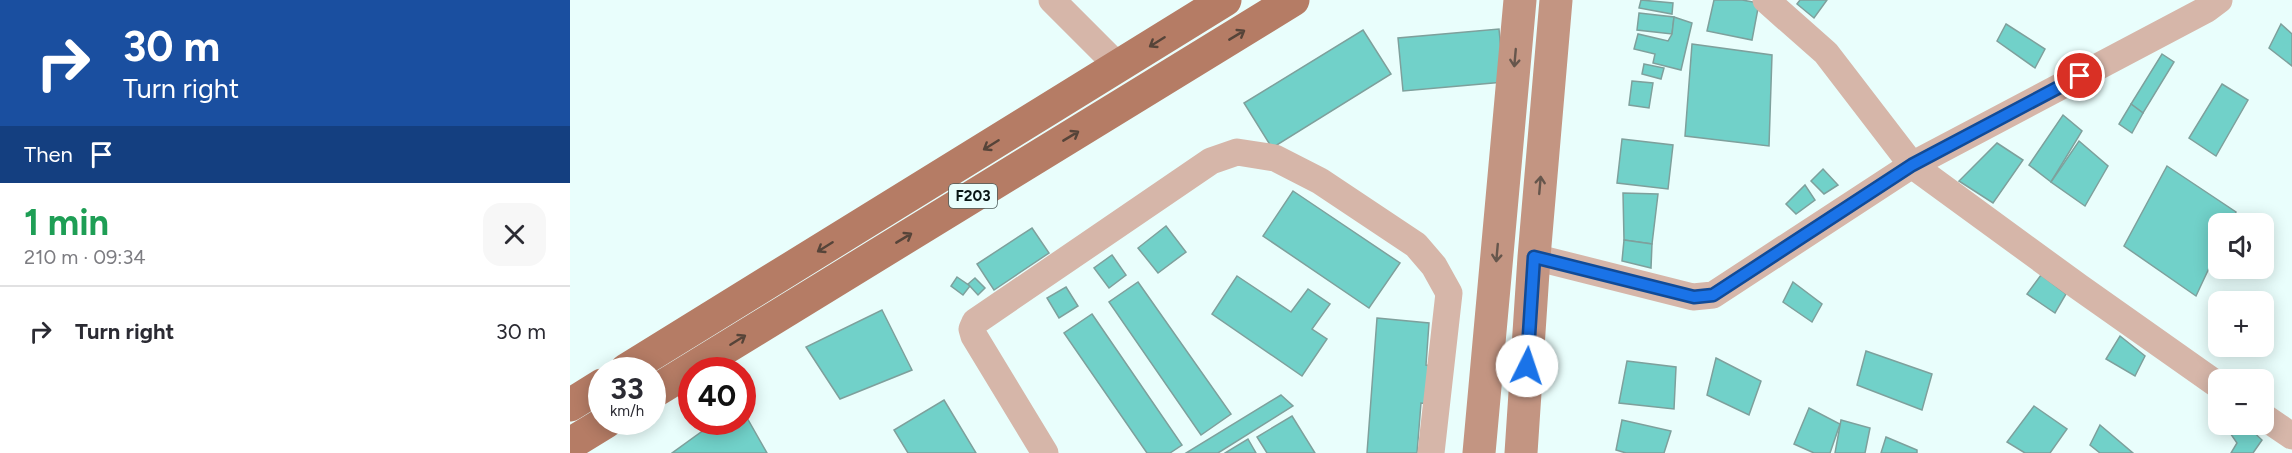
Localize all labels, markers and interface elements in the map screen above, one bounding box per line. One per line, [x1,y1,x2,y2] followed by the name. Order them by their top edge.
[123,21,220,72] text: 30 m
[24,24,102,102] icon: right
[1228,28,1245,40] one-way arrow
[1149,37,1166,49] one-way arrow
[1509,48,1520,68] one-way arrow
[2054,50,2105,101] pin
[2063,59,2096,92] icon: arrive
[123,72,239,105] text: Turn right
[1062,130,1079,142] one-way arrow
[85,138,118,171] icon: arrive
[983,139,1000,151] one-way arrow
[24,141,73,168] text: Then
[1535,176,1546,196] one-way arrow
[949,184,997,208] road number: F203
[24,201,109,244] text: 1 min
[483,203,546,266] button: close
[2208,213,2274,435] map controls
[2208,213,2274,279] button: sound
[895,232,912,244] one-way arrow
[817,242,834,254] one-way arrow
[1491,242,1502,262] one-way arrow
[24,245,146,269] text: 210 m · 09:34
[2208,291,2274,357] button: +
[24,315,57,348] icon: right
[75,318,174,345] text: Turn right
[496,318,546,345] text: 30 m
[729,333,746,345] one-way arrow
[1495,334,1559,398] position arrow
[678,357,756,435] speed limit sign: 40
[2208,369,2274,435] button: −
[610,370,644,407] text: 33
[610,402,644,420] text: km/h

